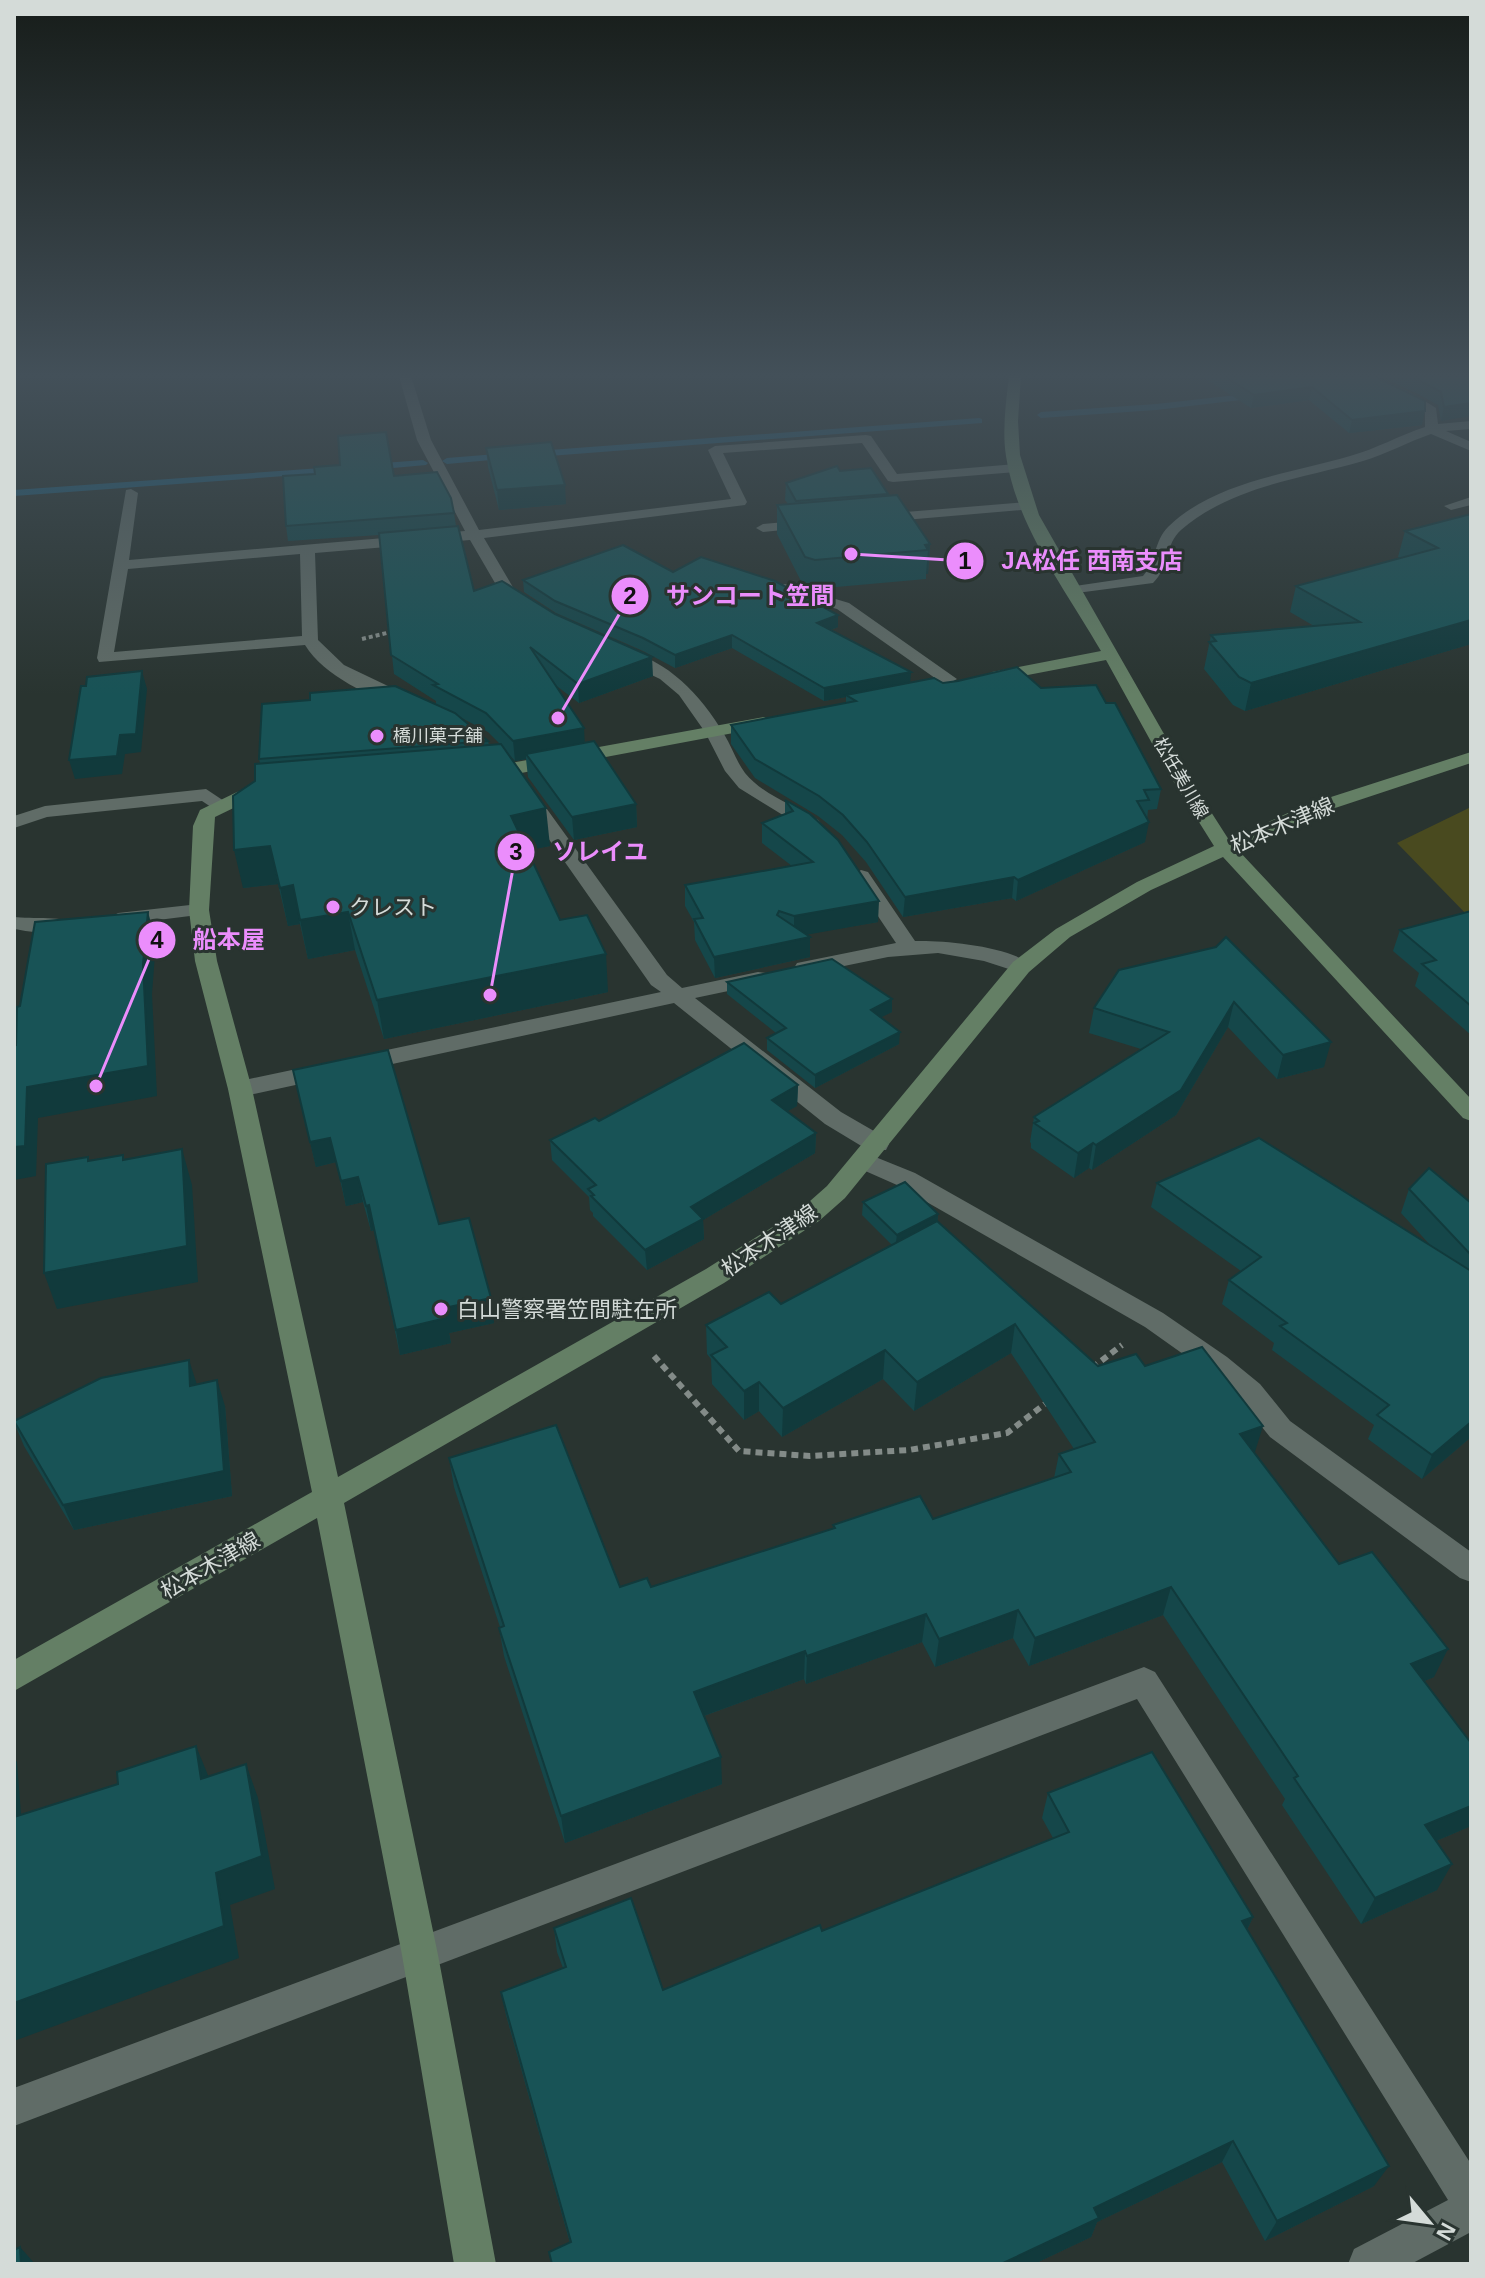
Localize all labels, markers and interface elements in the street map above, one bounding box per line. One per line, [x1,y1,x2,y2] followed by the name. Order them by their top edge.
[945,537,1198,585] callout: JA松任 西南支店
[958,547,972,574] text: 1
[1001,547,1183,574] text: JA松任 西南支店
[610,572,850,620] callout: サンコート笠間
[623,582,637,609] text: 2
[666,582,834,609] text: サンコート笠間
[393,726,483,746] place label: 橋川菓子舗
[368,727,386,745] marker: 橋川菓子舗
[1150,734,1212,822] street label: 松任美川線
[1227,792,1338,858] street label: 松本木津線
[496,828,664,876] callout: ソレイユ
[509,838,523,865] text: 3
[552,838,648,865] text: ソレイユ
[349,895,437,920] place label: クレスト
[324,898,342,916] marker: クレスト
[137,916,281,964] callout: 船本屋
[150,926,164,953] text: 4
[193,926,265,953] text: 船本屋
[717,1199,822,1282] street label: 松本木津線
[457,1297,677,1322] place label: 白山警察署笠間駐在所
[432,1300,450,1318] marker: 白山警察署笠間駐在所
[156,1527,264,1604] street label: 松本木津線
[1389,2182,1469,2262] north arrow
[1431,2218,1461,2244] text: N

